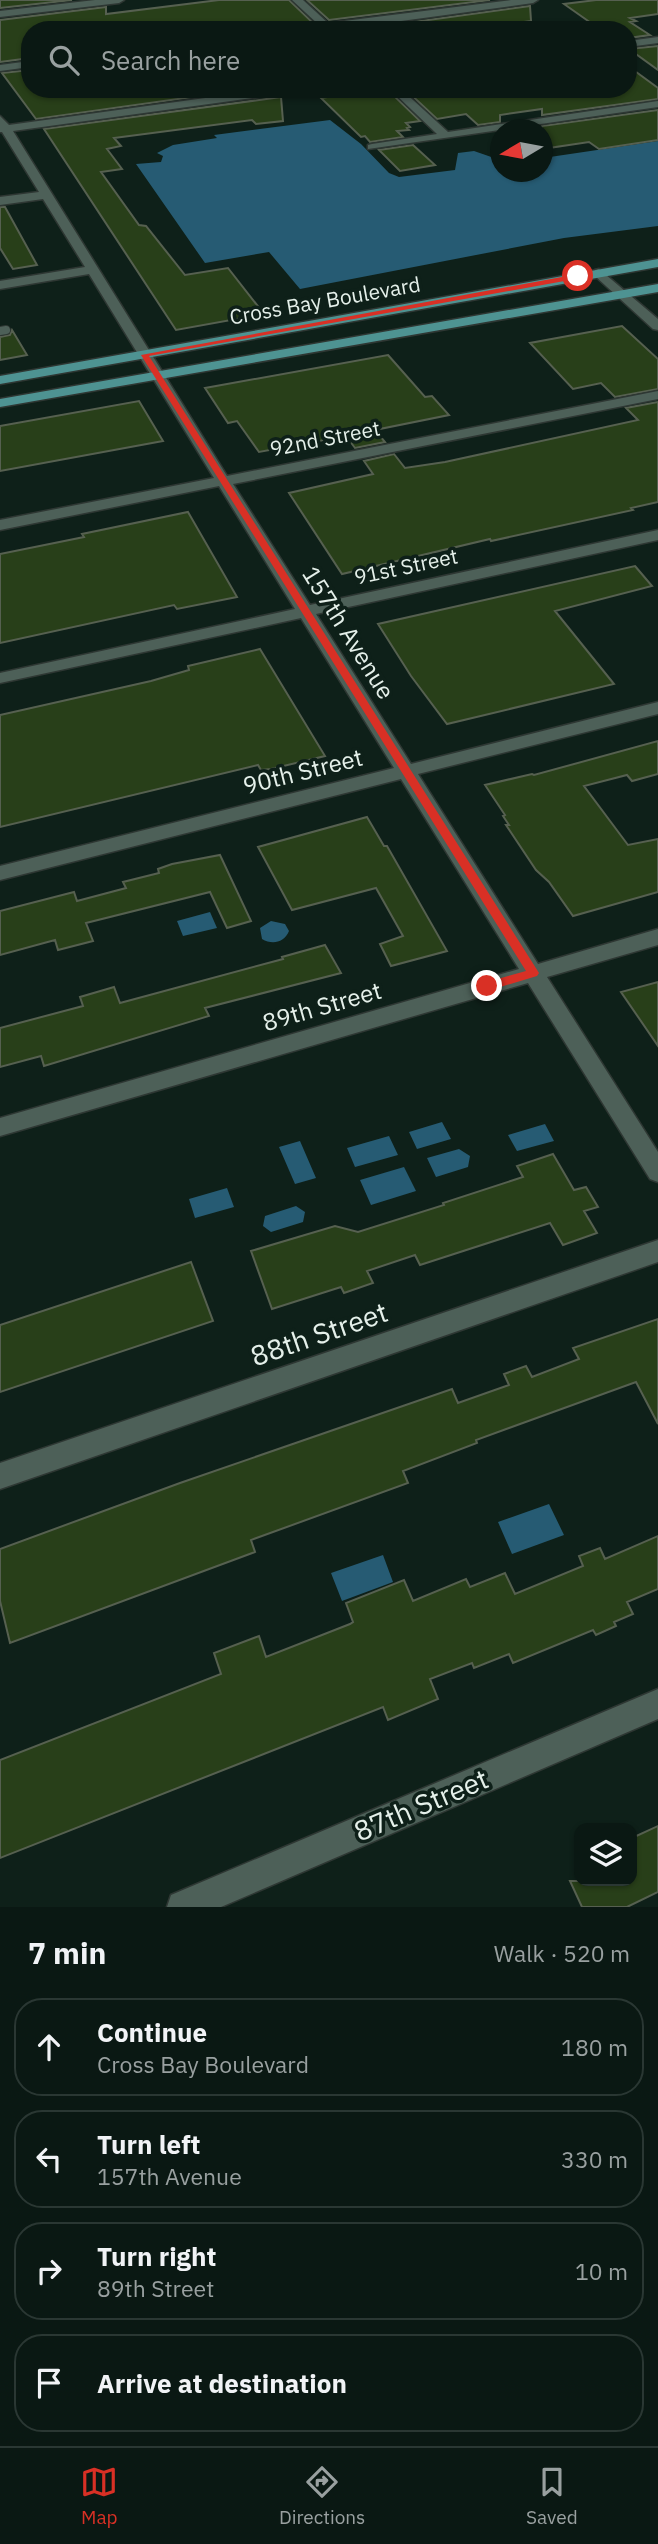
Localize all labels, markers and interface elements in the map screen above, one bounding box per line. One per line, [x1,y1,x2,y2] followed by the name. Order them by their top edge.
[21,21,637,98] search box
[45,41,83,79] icon: search
[101,43,240,77] text: Search here
[490,119,553,182] north arrow
[562,260,593,291] route start
[227,269,423,331] street label: Cross Bay Boulevard
[267,414,382,462] street label: 92nd Street
[351,541,460,591] street label: 91st Street
[295,560,402,705] street label: 157th Avenue
[240,741,366,801] street label: 90th Street
[471,970,502,1001] route end
[259,974,385,1038] street label: 89th Street
[245,1293,392,1374] street label: 88th Street
[348,1760,494,1849] street label: 87th Street
[574,1823,637,1886] map controls
[574,1823,637,1886] button: layers
[28,1933,106,1972] text: 7 min
[494,1938,630,1968] text: Walk · 520 m
[97,2015,207,2049] text: Continue
[30,2028,68,2066] icon: ahead
[561,2032,628,2062] text: 180 m
[97,2049,309,2079] text: Cross Bay Boulevard
[97,2127,200,2161] text: Turn left
[30,2140,68,2178] icon: left
[561,2144,628,2174] text: 330 m
[97,2161,242,2191] text: 157th Avenue
[97,2239,216,2273] text: Turn right
[30,2252,68,2290] icon: right
[575,2256,628,2286] text: 10 m
[97,2273,214,2303] text: 89th Street
[30,2364,68,2402] icon: arrive
[97,2366,347,2400] text: Arrive at destination
[80,2463,118,2529] tab: Map
[279,2463,365,2529] tab: Directions
[526,2463,578,2529] tab: Saved

